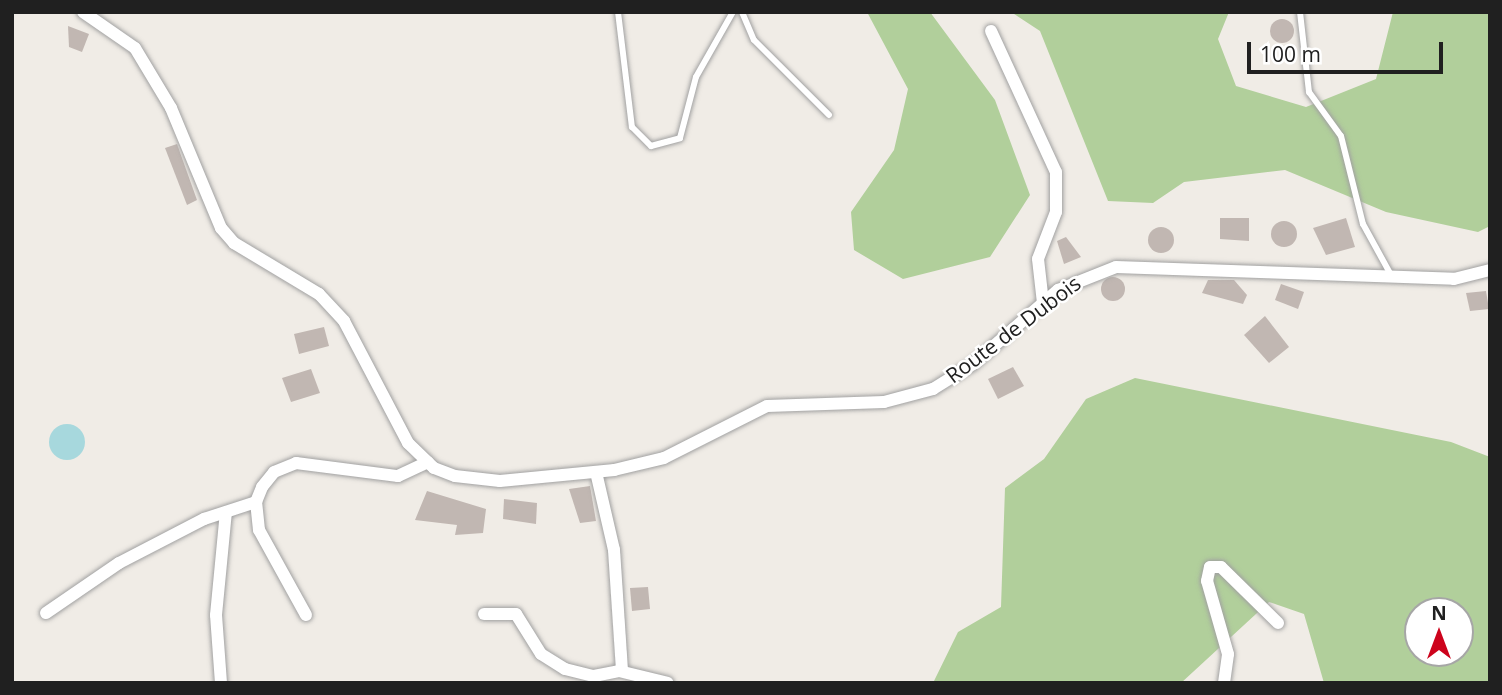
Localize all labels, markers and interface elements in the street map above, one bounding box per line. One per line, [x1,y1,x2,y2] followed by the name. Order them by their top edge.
[1250,28,1446,72] scale bar
[1260,40,1321,68] text: 100 m
[941,270,1085,388] street label: Route de Dubois
[1404,597,1474,667] north arrow
[1431,600,1447,626] text: N

